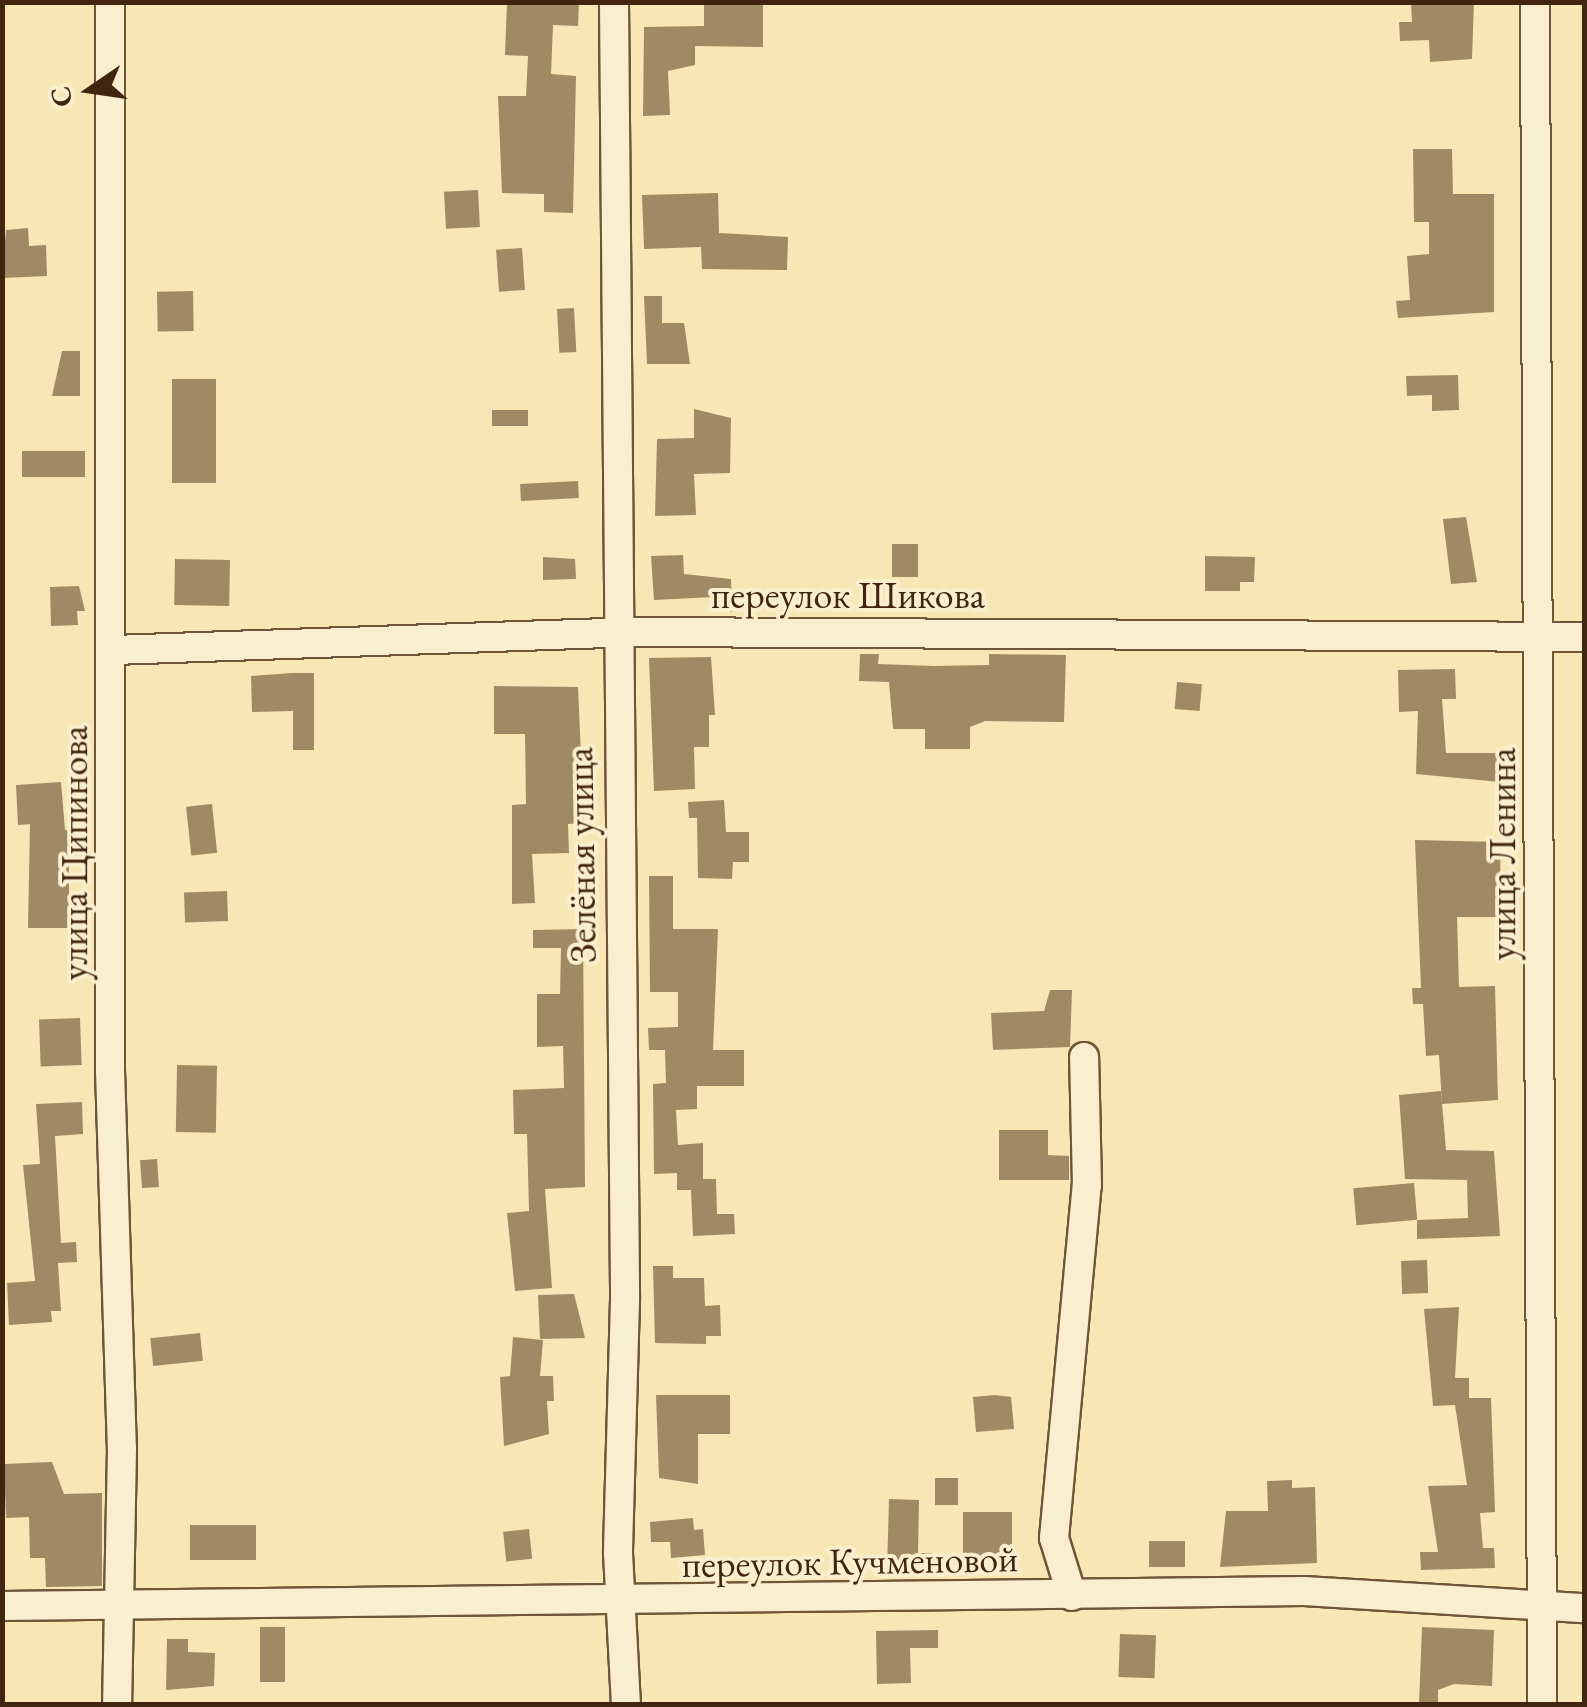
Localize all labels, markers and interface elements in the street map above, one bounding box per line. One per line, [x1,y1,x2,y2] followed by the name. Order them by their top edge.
[40,40,140,140] north arrow
[41,83,81,110] text: С
[711,572,985,618] street label: переулок Шикова
[51,726,97,980] street label: улица Ципинова
[556,747,606,963] street label: Зелёная улица
[1479,748,1525,960] street label: улица Ленина
[681,1535,1019,1587] street label: переулок Кучменовой

